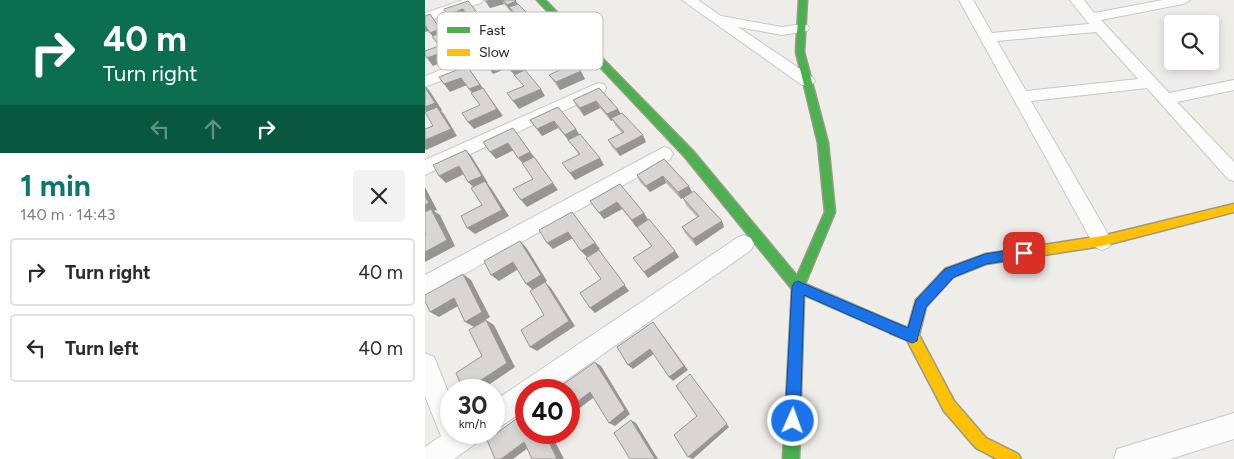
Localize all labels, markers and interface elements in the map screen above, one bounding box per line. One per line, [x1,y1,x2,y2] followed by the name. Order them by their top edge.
[437,12,603,70] legend
[1164,15,1219,70] map controls
[1164,15,1219,70] button: search
[103,18,187,60] text: 40 m
[20,20,85,85] icon: right
[479,22,505,39] text: Fast
[479,44,510,61] text: Slow
[103,60,198,87] text: Turn right
[146,115,174,143] icon: left
[199,115,227,143] icon: ahead
[252,115,280,143] icon: right
[20,167,91,204] text: 1 min
[353,170,405,222] button: close
[20,205,116,224] text: 140 m · 14:43
[1003,232,1045,274] pin
[1010,239,1038,267] icon: arrive
[22,258,50,286] icon: right
[65,261,151,284] text: Turn right
[358,261,403,284] text: 40 m
[22,334,50,362] icon: left
[65,337,139,360] text: Turn left
[358,337,403,360] text: 40 m
[515,379,580,444] speed limit sign: 40
[457,390,488,420] text: 30
[766,394,818,446] position arrow
[459,417,486,431] text: km/h

